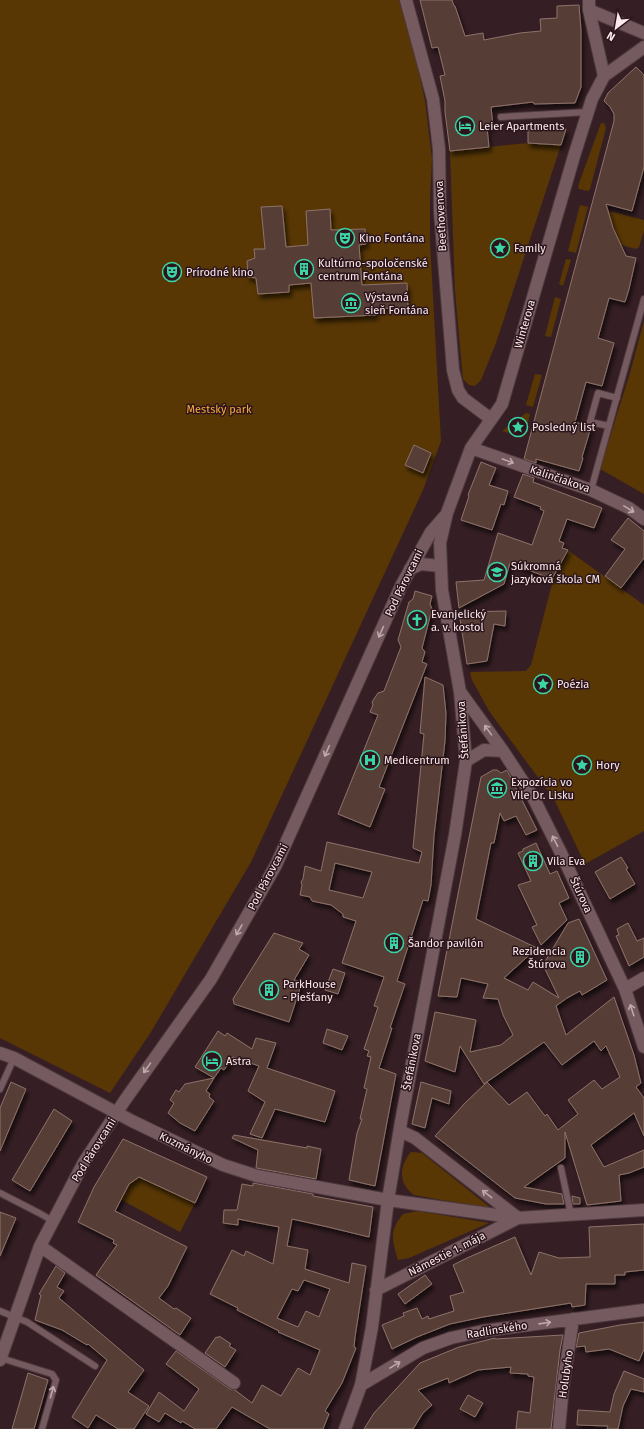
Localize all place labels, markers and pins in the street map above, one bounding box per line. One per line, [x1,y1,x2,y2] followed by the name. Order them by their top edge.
[454,115,476,137] hotel icon: Leier Apartments
[479,120,564,133] place label: Leier Apartments
[334,227,356,249] theatre icon: Kino Fontána
[359,232,425,245] place label: Kino Fontána
[489,237,511,259] place icon: Family
[514,242,546,255] place label: Family
[318,257,428,283] place label: Kultúrno-spoločenské centrum Fontána
[293,258,315,280] building icon: Kultúrno-spoločenské centrum Fontána
[161,261,183,283] theatre icon: Prírodné kino
[186,266,253,279] place label: Prírodné kino
[365,291,429,317] place label: Výstavná sieň Fontána
[340,292,362,314] museum icon: Výstavná sieň Fontána
[507,416,529,438] place icon: Posledný list
[532,421,596,434] place label: Posledný list
[510,560,600,586] place label: Súkromná jazyková škola CM
[486,561,508,583] school or university icon: Súkromná jazyková škola CM
[431,608,487,634] place label: Evanjelický a. v. kostol
[406,609,428,631] church icon: Evanjelický a. v. kostol
[532,673,554,695] place icon: Poézia
[557,678,589,691] place label: Poézia
[359,749,381,771] hospital icon: Medicentrum
[384,754,450,767] place label: Medicentrum
[571,754,593,776] place icon: Hory
[596,759,620,772] place label: Hory
[511,776,574,802] place label: Expozícia vo Vile Dr. Lisku
[486,777,508,799] museum icon: Expozícia vo Vile Dr. Lisku
[522,850,544,872] building icon: Vila Eva
[547,855,585,868] place label: Vila Eva
[383,932,405,954] building icon: Šandor pavilón
[408,936,483,950] place label: Šandor pavilón
[512,945,566,971] place label: Rezidencia Štúrova
[569,946,591,968] building icon: Rezidencia Štúrova
[283,978,336,1004] place label: ParkHouse - Piešťany
[258,979,280,1001] building icon: ParkHouse - Piešťany
[201,1050,223,1072] hotel icon: Astra
[226,1055,251,1068] place label: Astra

